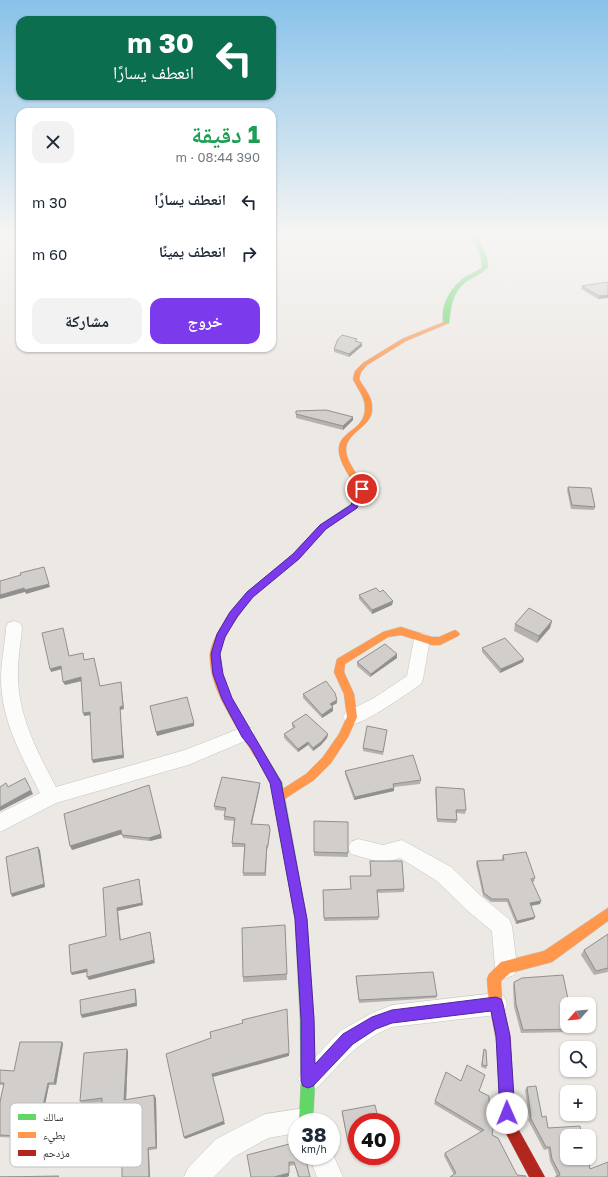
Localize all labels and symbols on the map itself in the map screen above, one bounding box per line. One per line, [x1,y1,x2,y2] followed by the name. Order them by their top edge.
[345,472,379,506] pin
[560,997,596,1033] north arrow
[486,1092,528,1134] position arrow
[10,1103,142,1167] legend
[43,1110,63,1123] text: سالك
[348,1113,400,1165] speed limit sign: 40
[43,1128,65,1144] text: بطيء
[43,1146,70,1161] text: مزدحم

